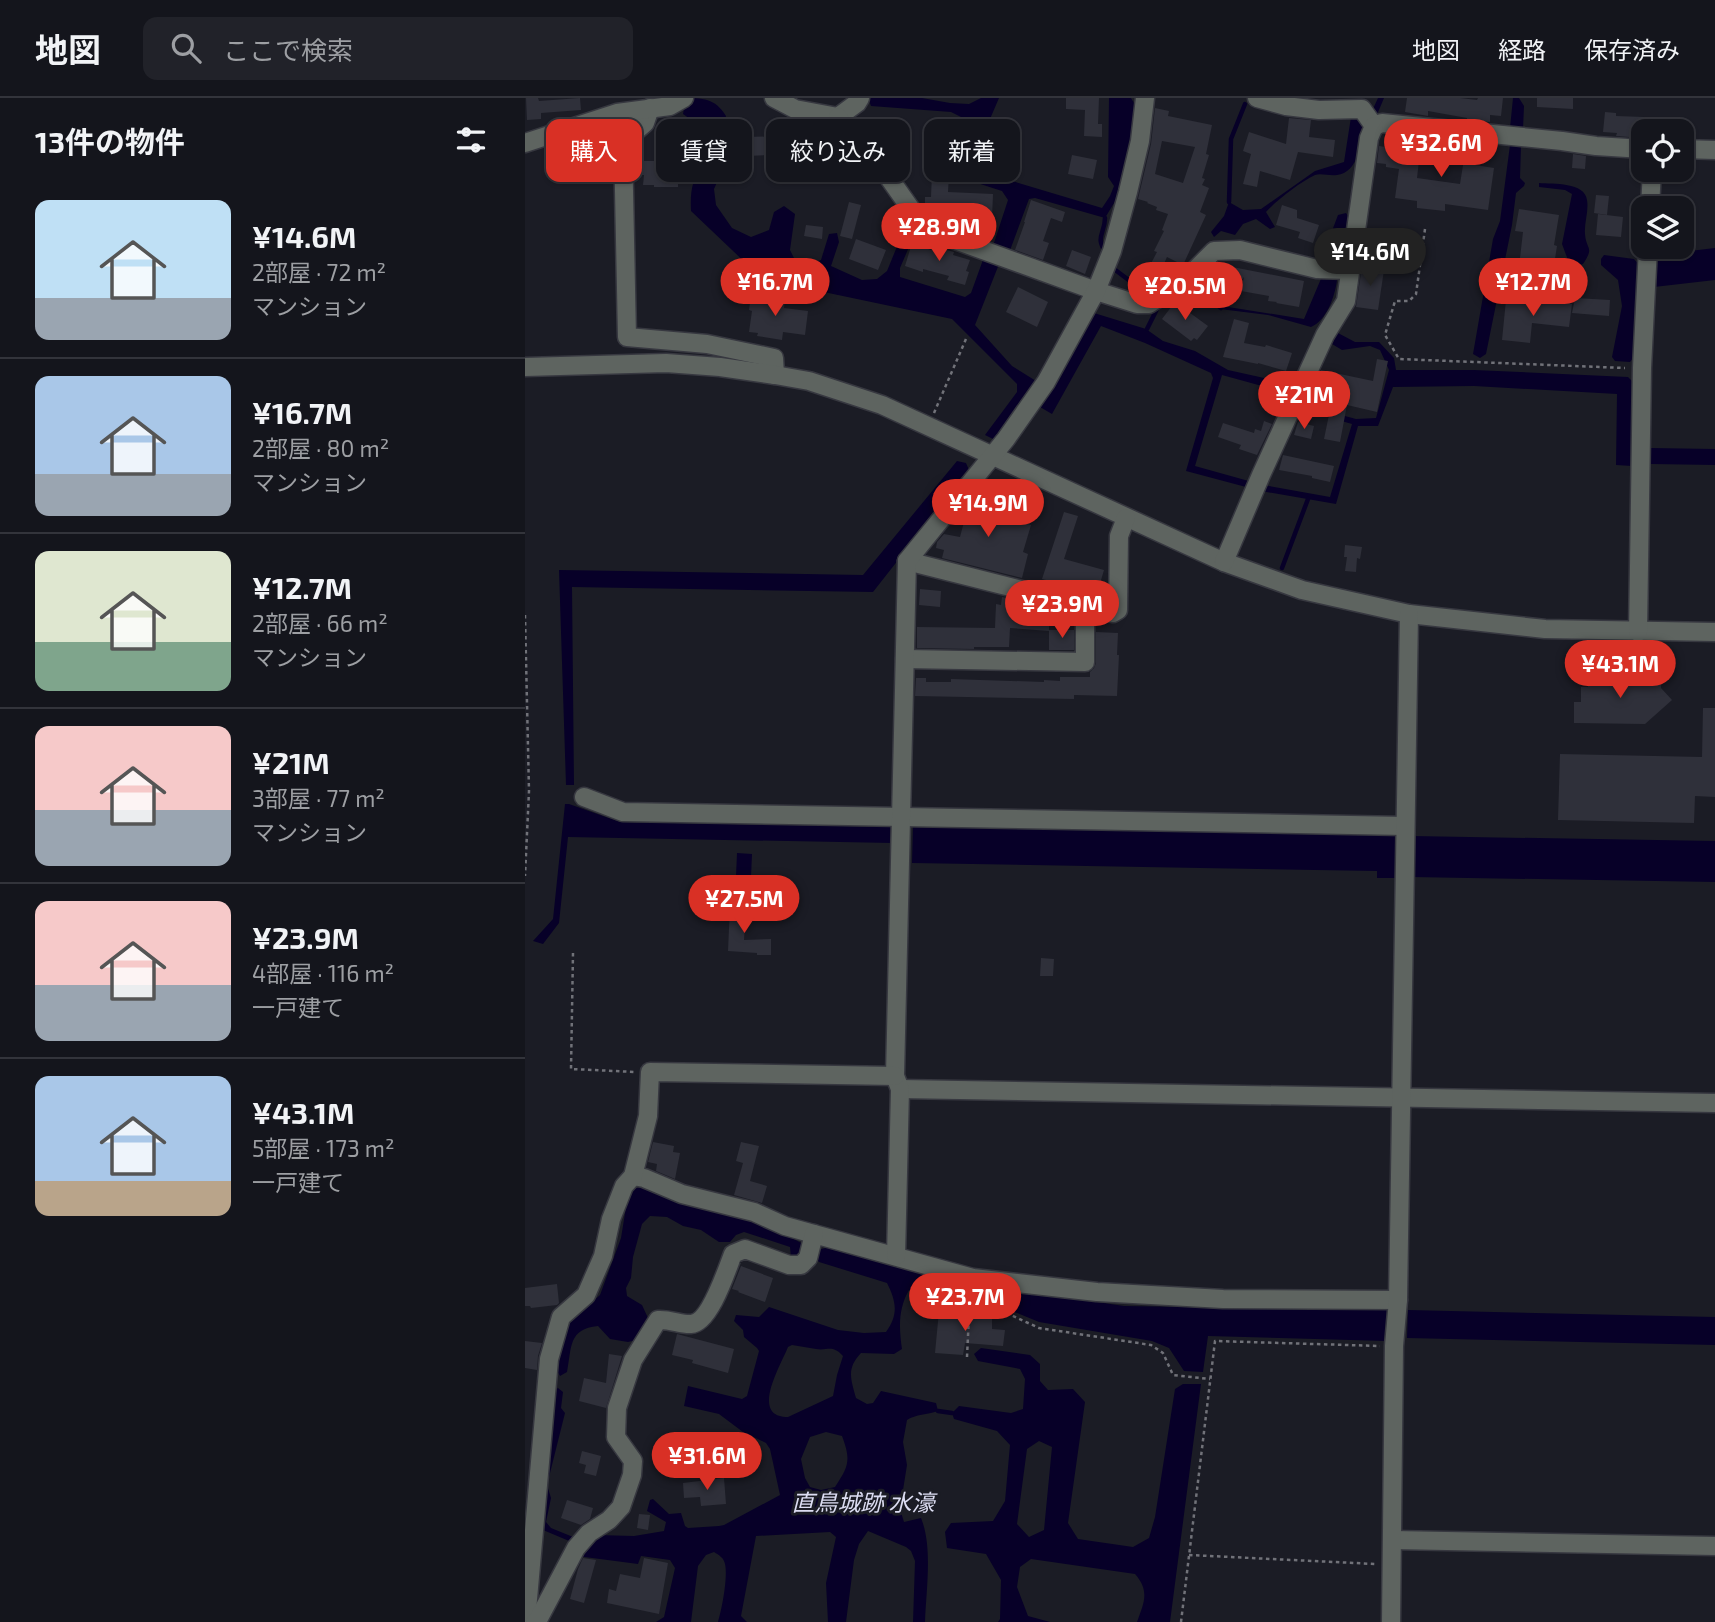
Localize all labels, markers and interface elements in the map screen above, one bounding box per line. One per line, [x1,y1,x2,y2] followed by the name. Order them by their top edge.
[143,17,633,80] search box
[35,29,101,69] text: 地図
[167,29,205,67] icon: search
[223,34,353,65] text: ここで検索
[1412,35,1460,64] text: 地図
[1498,35,1546,64] text: 経路
[1584,35,1680,64] text: 保存済み
[546,119,642,182] chip: 購入
[656,119,752,182] chip: 賃貸
[766,119,910,182] chip: 絞り込み
[924,119,1020,182] chip: 新着
[1631,119,1694,259] map controls
[1631,119,1694,182] button: locate
[1384,120,1498,179] pin: ¥32.6M
[452,121,490,159] icon: filters
[35,123,185,159] text: 13件の物件
[1400,128,1482,156] text: ¥32.6M
[1631,196,1694,259] button: layers
[882,204,996,263] pin: ¥28.9M
[897,212,981,240] text: ¥28.9M
[252,218,356,254] text: ¥14.6M
[91,228,175,312] icon: home
[1313,228,1427,288] pin: ¥14.6M
[1330,237,1410,265] text: ¥14.6M
[252,258,386,286] text: 2部屋 · 72 m²
[718,258,832,318] pin: ¥16.7M
[1476,258,1590,318] pin: ¥12.7M
[1128,262,1242,322] pin: ¥20.5M
[737,267,813,295] text: ¥16.7M
[1495,267,1571,295] text: ¥12.7M
[1144,271,1226,299] text: ¥20.5M
[252,292,367,320] text: マンション
[1263,372,1345,431] pin: ¥21M
[1274,380,1334,408] text: ¥21M
[252,394,352,430] text: ¥16.7M
[91,404,175,488] icon: home
[252,434,389,462] text: 2部屋 · 80 m²
[252,468,367,496] text: マンション
[931,480,1045,539] pin: ¥14.9M
[948,488,1028,516] text: ¥14.9M
[252,569,352,605] text: ¥12.7M
[91,579,175,663] icon: home
[1005,580,1119,640] pin: ¥23.9M
[1021,589,1103,617] text: ¥23.9M
[252,609,388,637] text: 2部屋 · 66 m²
[1563,640,1677,700] pin: ¥43.1M
[252,643,367,671] text: マンション
[1581,649,1659,677] text: ¥43.1M
[252,744,330,780] text: ¥21M
[91,754,175,838] icon: home
[252,784,385,812] text: 3部屋 · 77 m²
[252,818,367,846] text: マンション
[687,876,801,935] pin: ¥27.5M
[704,884,784,912] text: ¥27.5M
[252,919,359,955] text: ¥23.9M
[91,929,175,1013] icon: home
[252,959,394,987] text: 4部屋 · 116 m²
[252,993,344,1021] text: 一戸建て
[252,1094,354,1130] text: ¥43.1M
[91,1104,175,1188] icon: home
[252,1134,395,1162] text: 5部屋 · 173 m²
[252,1168,344,1196] text: 一戸建て
[908,1274,1022,1333] pin: ¥23.7M
[925,1282,1005,1310] text: ¥23.7M
[650,1432,764,1492] pin: ¥31.6M
[668,1441,746,1469] text: ¥31.6M
[791,1488,939,1516] water label: 直鳥城跡 水濠

